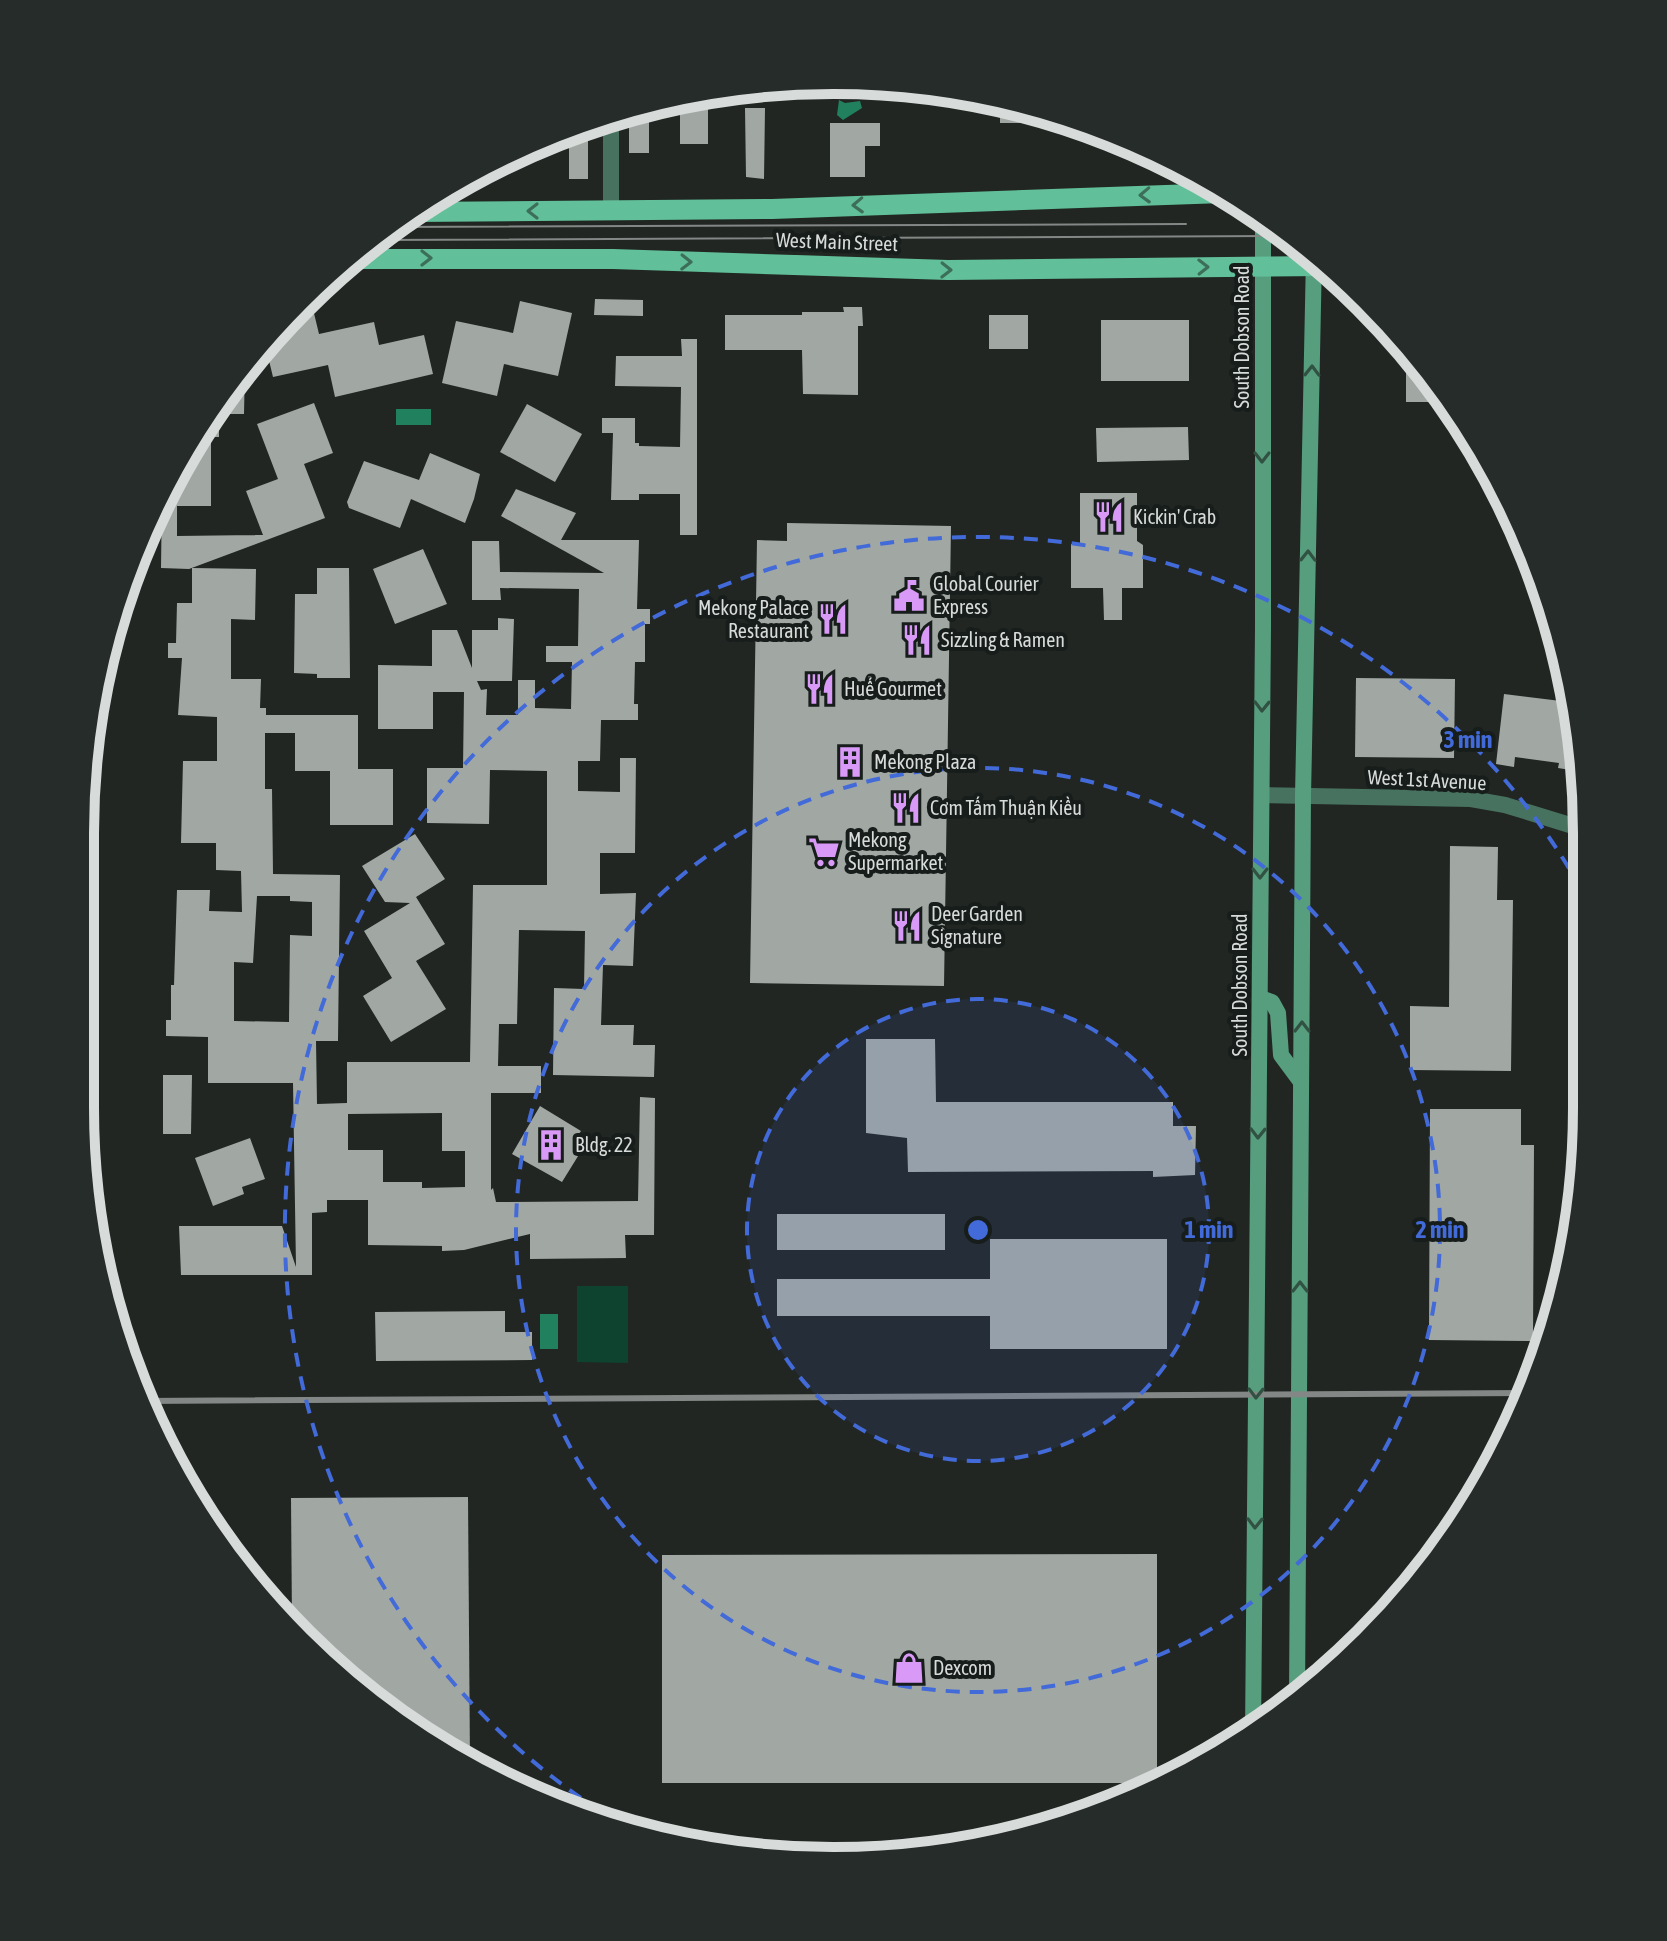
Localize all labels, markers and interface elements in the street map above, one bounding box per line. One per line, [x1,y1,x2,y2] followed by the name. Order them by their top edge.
[1138,187,1151,204] one-way arrow
[851,197,864,214] one-way arrow
[526,202,539,220] one-way arrow
[776,228,899,255] street label: West Main Street
[420,249,433,267] one-way arrow
[680,253,693,271] one-way arrow
[1197,258,1210,276] one-way arrow
[940,261,953,279] one-way arrow
[1230,266,1253,408] street label: South Dobson Road
[1303,364,1320,376] one-way arrow
[1253,451,1271,464] one-way arrow
[1092,500,1126,534] restaurant icon: Kickin' Crab
[1133,505,1216,528] place label: Kickin' Crab
[1299,549,1316,562] one-way arrow
[933,572,1040,618] place label: Global Courier Express
[892,579,926,613] public building icon: Global Courier Express
[698,596,809,642] place label: Mekong Palace Restaurant
[816,602,850,636] restaurant icon: Mekong Palace Restaurant
[900,623,934,657] restaurant icon: Sizzling & Ramen
[941,628,1065,651] place label: Sizzling & Ramen
[803,672,837,706] restaurant icon: Huế Gourmet
[844,677,942,700] place label: Huế Gourmet
[1254,700,1271,713] one-way arrow
[1443,726,1493,753] text: 3 min
[833,745,867,779] building icon: Mekong Plaza
[874,750,976,773] place label: Mekong Plaza
[1367,765,1487,794] street label: West 1st Avenue
[889,791,923,825] restaurant icon: Cơm Tấm Thuận Kiều
[930,796,1082,819] place label: Cơm Tấm Thuận Kiều
[848,828,944,874] place label: Mekong Supermarket
[807,835,841,869] supermarket icon: Mekong Supermarket
[1252,867,1269,880] one-way arrow
[931,902,1023,948] place label: Deer Garden Signature
[890,909,924,943] restaurant icon: Deer Garden Signature
[1228,914,1251,1056] street label: South Dobson Road
[1293,1020,1310,1033] one-way arrow
[1249,1127,1267,1140] one-way arrow
[534,1128,568,1162] building icon: Bldg. 22
[575,1133,633,1156] place label: Bldg. 22
[964,1216,992,1244] centre of rings
[1184,1216,1234,1243] text: 1 min
[1415,1216,1465,1243] text: 2 min
[1291,1280,1308,1293] one-way arrow
[1248,1387,1265,1400] one-way arrow
[1246,1517,1264,1530] one-way arrow
[892,1651,926,1685] shop icon: Dexcom
[933,1656,992,1679] place label: Dexcom

